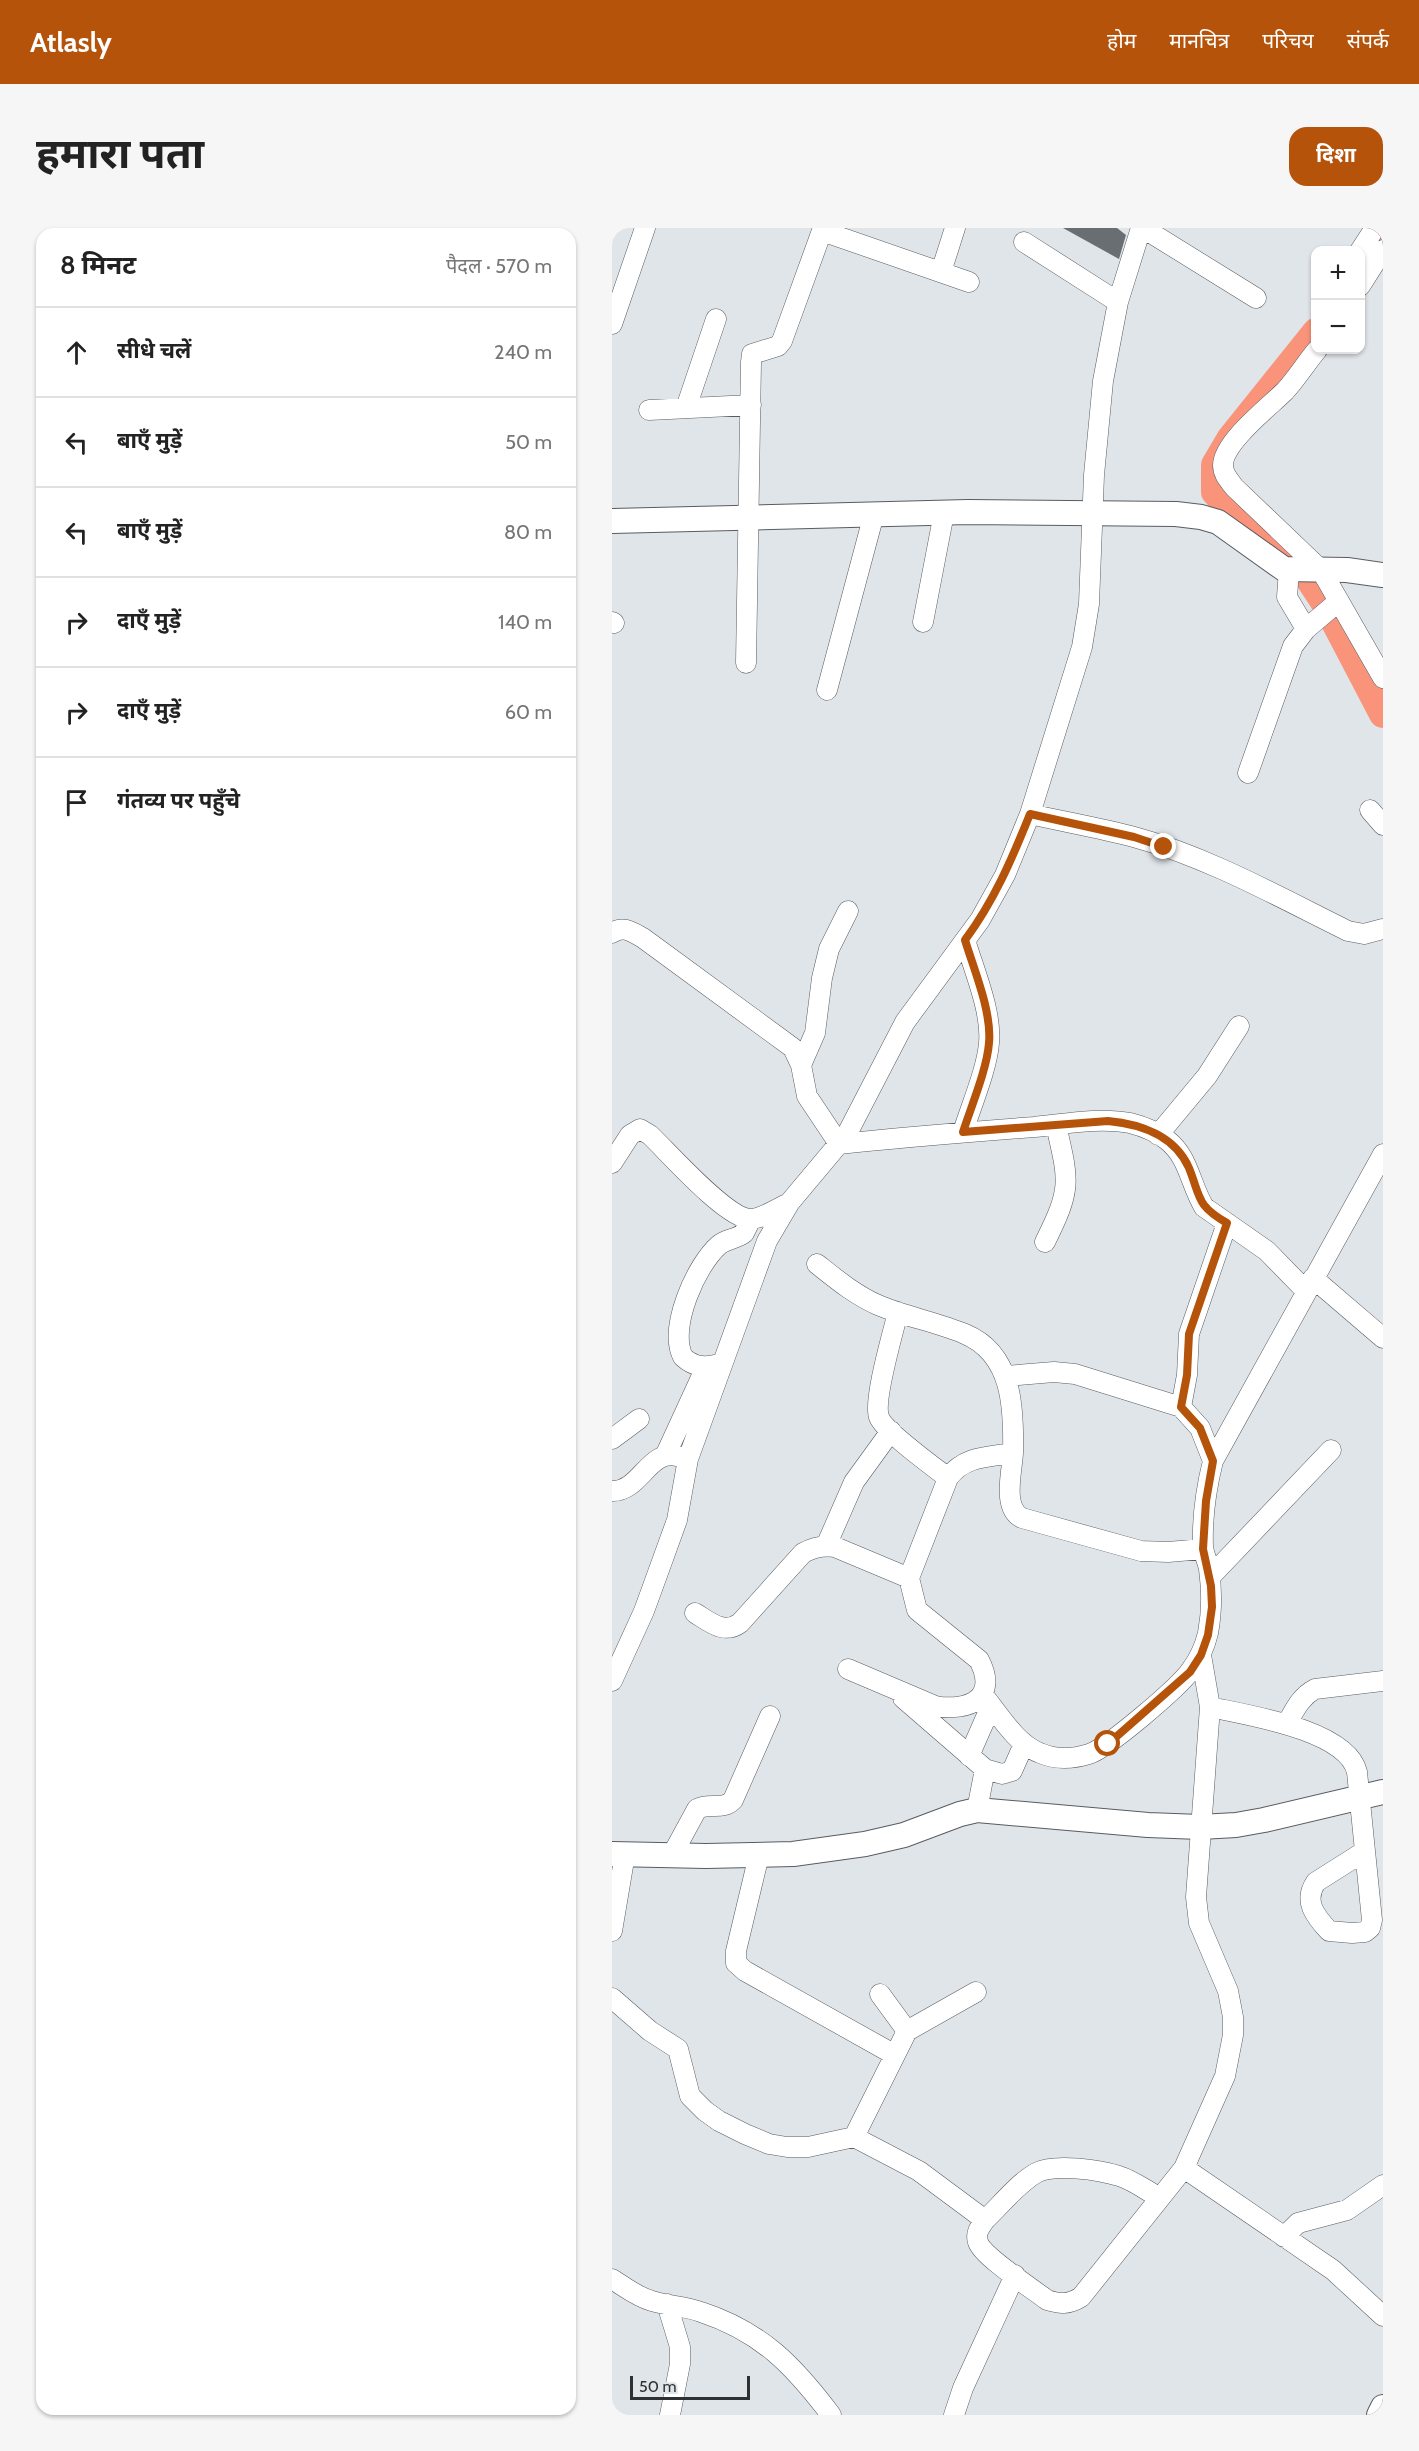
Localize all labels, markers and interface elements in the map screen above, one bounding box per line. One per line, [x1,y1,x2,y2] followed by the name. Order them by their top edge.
[30,25,112,59] text: Atlasly
[1107,28,1136,53] text: होम
[1169,28,1229,53] text: मानचित्र
[1262,28,1314,53] text: परिचय
[1347,28,1389,53] text: संपर्क
[36,127,204,179] text: हमारा पता
[1289,127,1383,186] button: दिशा
[1311,246,1365,354] map controls
[1311,246,1365,300] button: +
[60,249,136,281] text: 8 मिनट
[446,254,552,278] text: पैदल · 570 m
[1311,300,1365,354] button: −
[60,336,93,369] icon: ahead
[117,337,191,364] text: सीधे चलें
[494,340,552,364] text: 240 m
[60,426,93,459] icon: left
[117,427,182,454] text: बाएँ मुड़ें
[505,430,552,454] text: 50 m
[60,516,93,549] icon: left
[117,517,182,544] text: बाएँ मुड़ें
[504,520,552,544] text: 80 m
[60,606,93,639] icon: right
[117,607,181,634] text: दाएँ मुड़ें
[498,610,552,634] text: 140 m
[60,696,93,729] icon: right
[117,697,181,724] text: दाएँ मुड़ें
[505,700,552,724] text: 60 m
[60,786,93,819] icon: arrive
[117,787,240,814] text: गंतव्य पर पहुँचे
[1150,833,1176,859] route end
[1094,1730,1120,1756] route start
[630,2373,750,2400] scale bar
[639,2377,676,2396] text: 50 m

